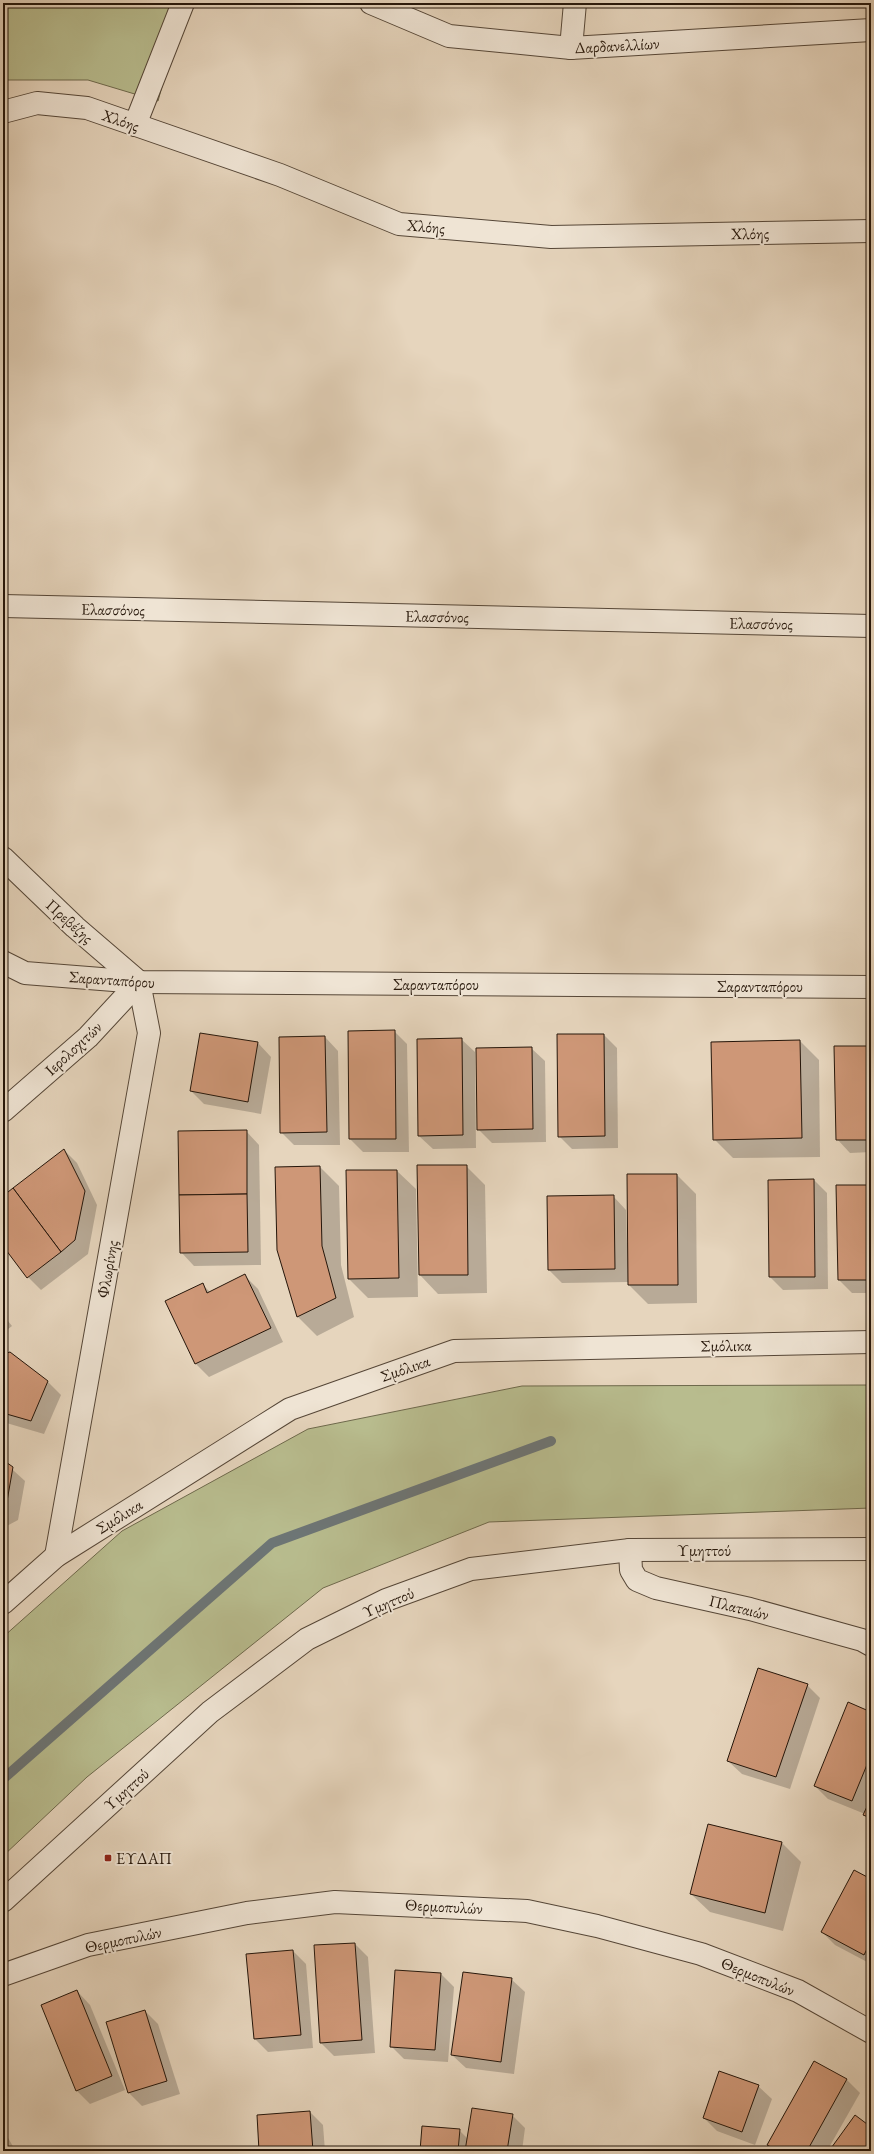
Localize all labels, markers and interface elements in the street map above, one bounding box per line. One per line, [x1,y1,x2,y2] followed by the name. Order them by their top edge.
[574,33,660,58] street label: Δαρδανελλίων
[98,104,143,137] street label: Χλόης
[405,214,446,239] street label: Χλόης
[730,223,770,244] street label: Χλόης
[81,598,146,621] street label: Ελασσόνος
[405,605,470,628] street label: Ελασσόνος
[729,612,794,635] street label: Ελασσόνος
[41,894,98,949] street label: Πρεβέζης
[68,966,156,993] street label: Σαρανταπόρου
[393,974,479,995] street label: Σαρανταπόρου
[717,976,803,997] street label: Σαρανταπόρου
[40,1017,106,1080] street label: Ιερολοχιτών
[92,1238,123,1300] street label: Φλωρίνης
[700,1335,752,1356] street label: Σμόλικα
[378,1350,433,1387] street label: Σμόλικα
[92,1494,147,1539] street label: Σμόλικα
[677,1540,731,1561] street label: Υμηττού
[359,1582,417,1623] street label: Υμηττού
[707,1590,771,1625] street label: Πλαταιών
[99,1763,154,1815] street label: Υμηττού
[116,1848,172,1869] place label: ΕΥΔΑΠ
[103,1853,113,1863] marker: ΕΥΔΑΠ
[405,1894,483,1919] street label: Θερμοπυλών
[83,1921,163,1958] street label: Θερμοπυλών
[718,1952,798,2001] street label: Θερμοπυλών

